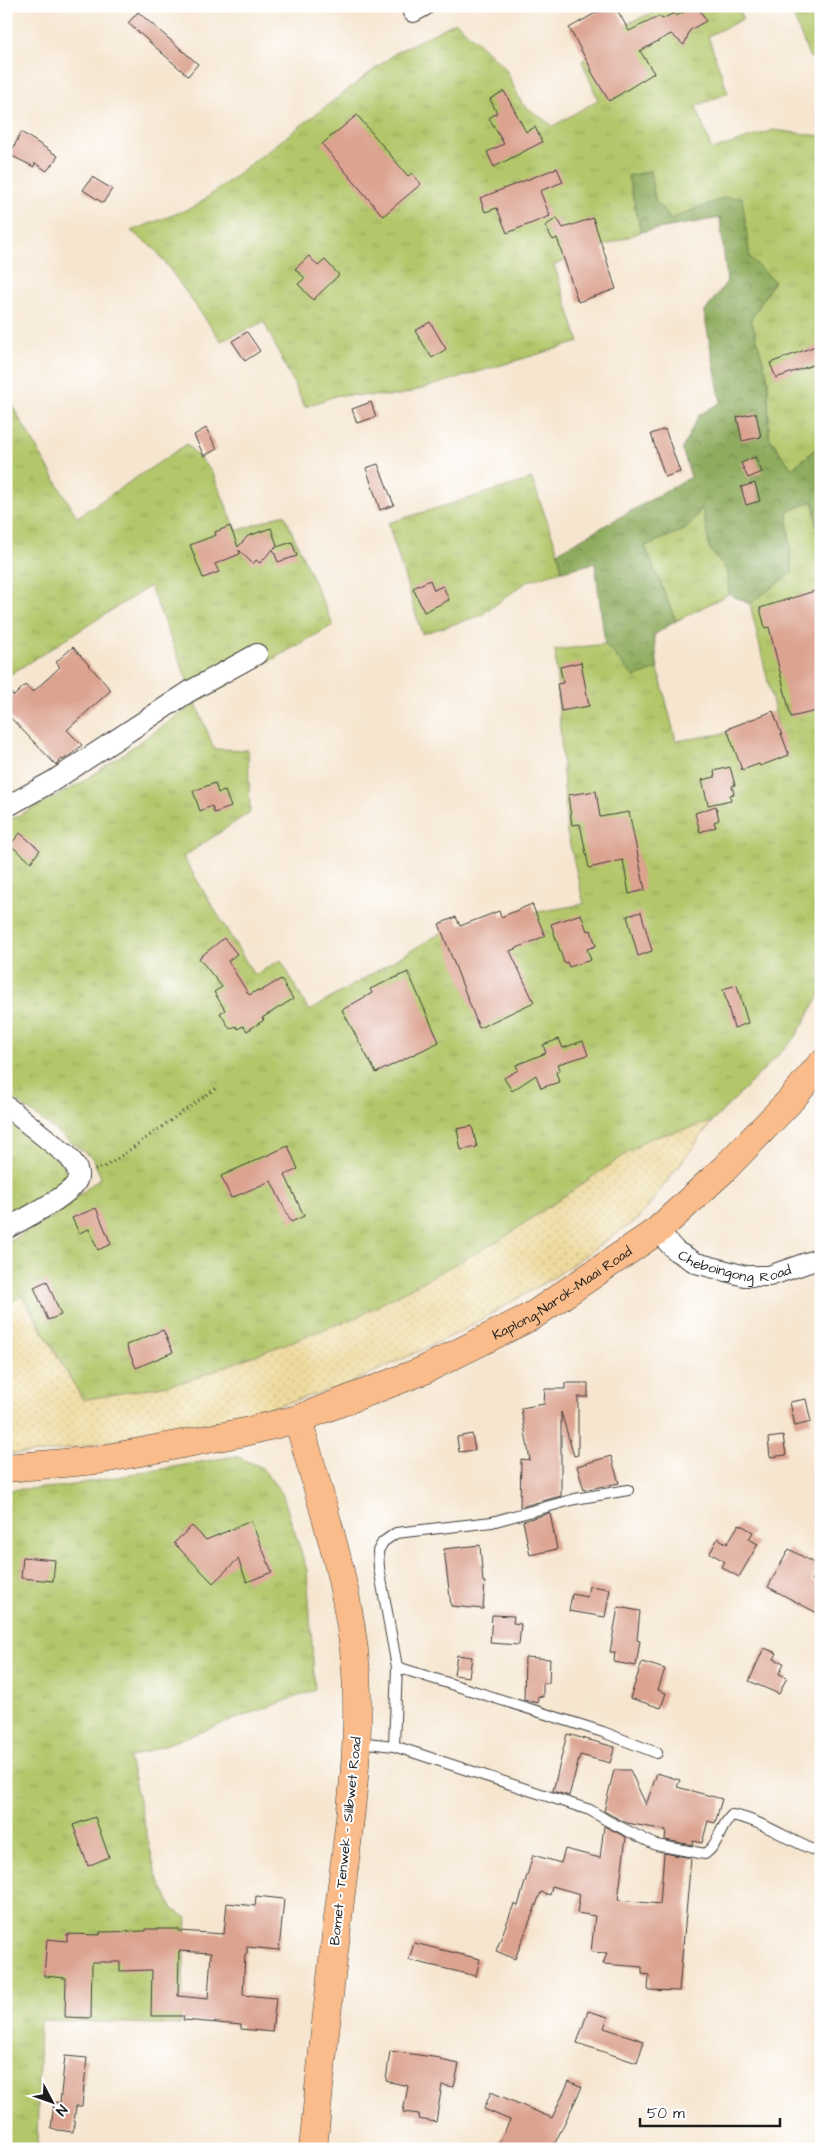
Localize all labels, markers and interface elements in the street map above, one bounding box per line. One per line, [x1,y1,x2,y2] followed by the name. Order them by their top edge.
[489,1242,636,1345] street label: Kaplong-Narok-Maai Road
[674,1245,794,1287] street label: Cheboingong Road
[325,1736,367,1946] street label: Bomet - Tenwek - Silibwet Road
[28,2078,78,2128] north arrow
[640,2095,780,2127] scale bar
[50,2100,71,2120] text: N
[647,2103,685,2124] text: 50 m

